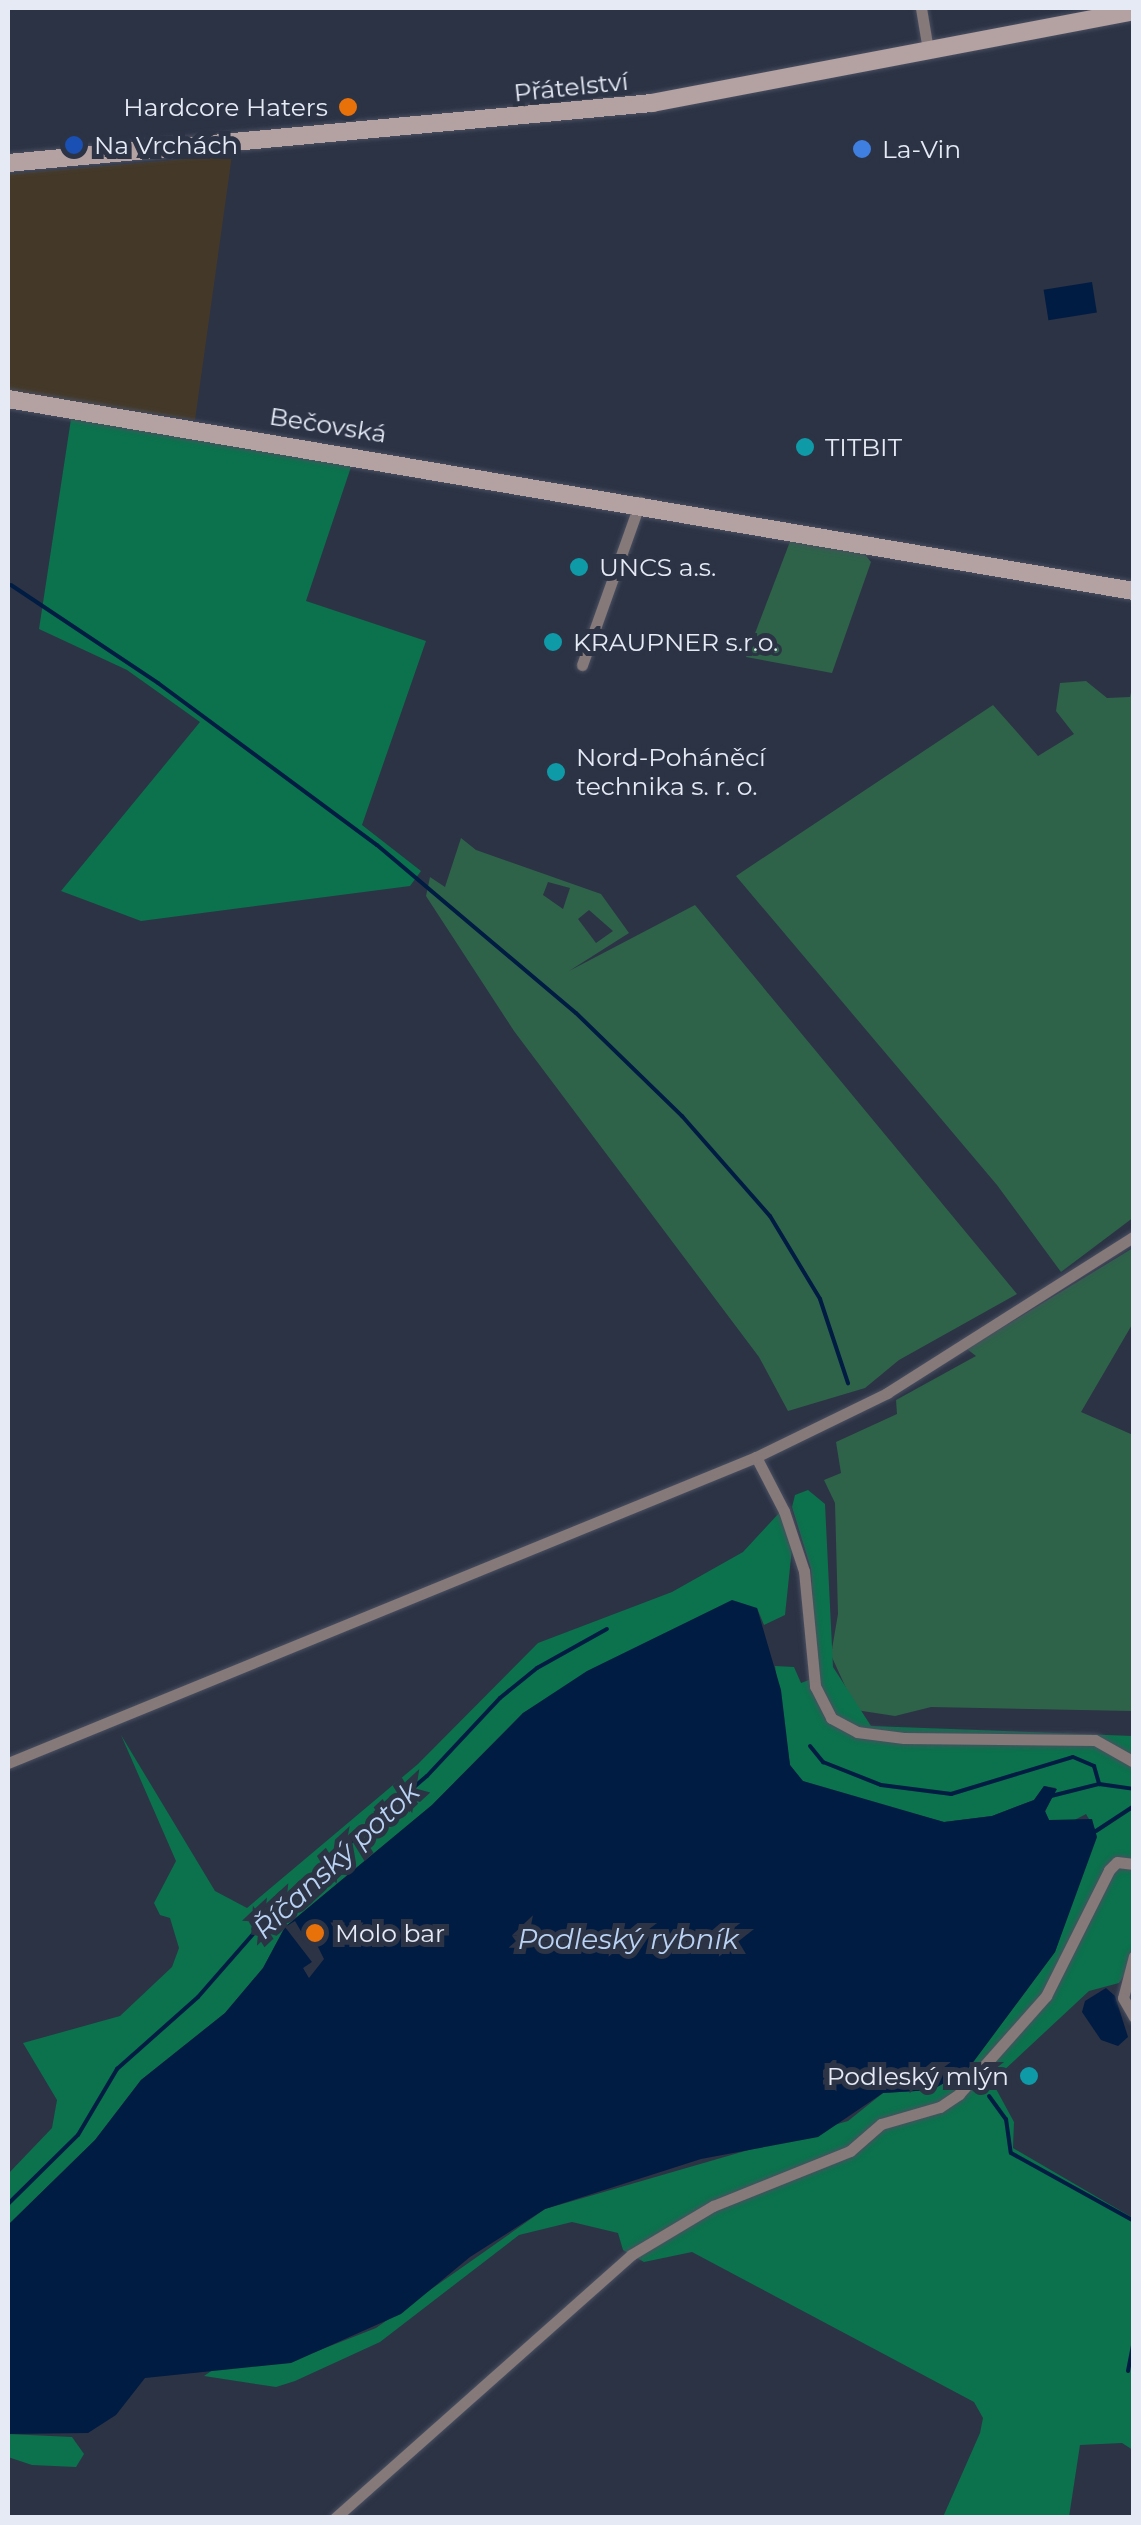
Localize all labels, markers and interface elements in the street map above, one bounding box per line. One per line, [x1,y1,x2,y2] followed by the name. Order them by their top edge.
[512,66,630,108] street label: Přátelství
[123,92,328,122] place label: Hardcore Haters
[337,96,359,118] marker: Hardcore Haters
[94,130,238,160] place label: Na Vrchách
[63,134,85,156] marker: Na Vrchách
[882,134,961,164] place label: La-Vin
[851,138,873,160] marker: La-Vin
[267,401,389,449] street label: Bečovská
[825,432,902,462] place label: TITBIT
[794,436,816,458] marker: TITBIT
[599,552,716,582] place label: UNCS a.s.
[568,556,590,578] marker: UNCS a.s.
[573,627,778,657] place label: KRAUPNER s.r.o.
[542,631,564,653] marker: KRAUPNER s.r.o.
[576,743,766,802] place label: Nord-Poháněcí technika s. r. o.
[545,761,567,783] marker: Nord-Poháněcí technika s. r. o.
[246,1774,426,1946] water label: Říčanský potok
[335,1918,445,1948] place label: Molo bar
[304,1922,326,1944] marker: Molo bar
[517,1922,739,1956] water label: Podleský rybník
[827,2061,1009,2091] place label: Podleský mlýn
[1018,2065,1040,2087] marker: Podleský mlýn

